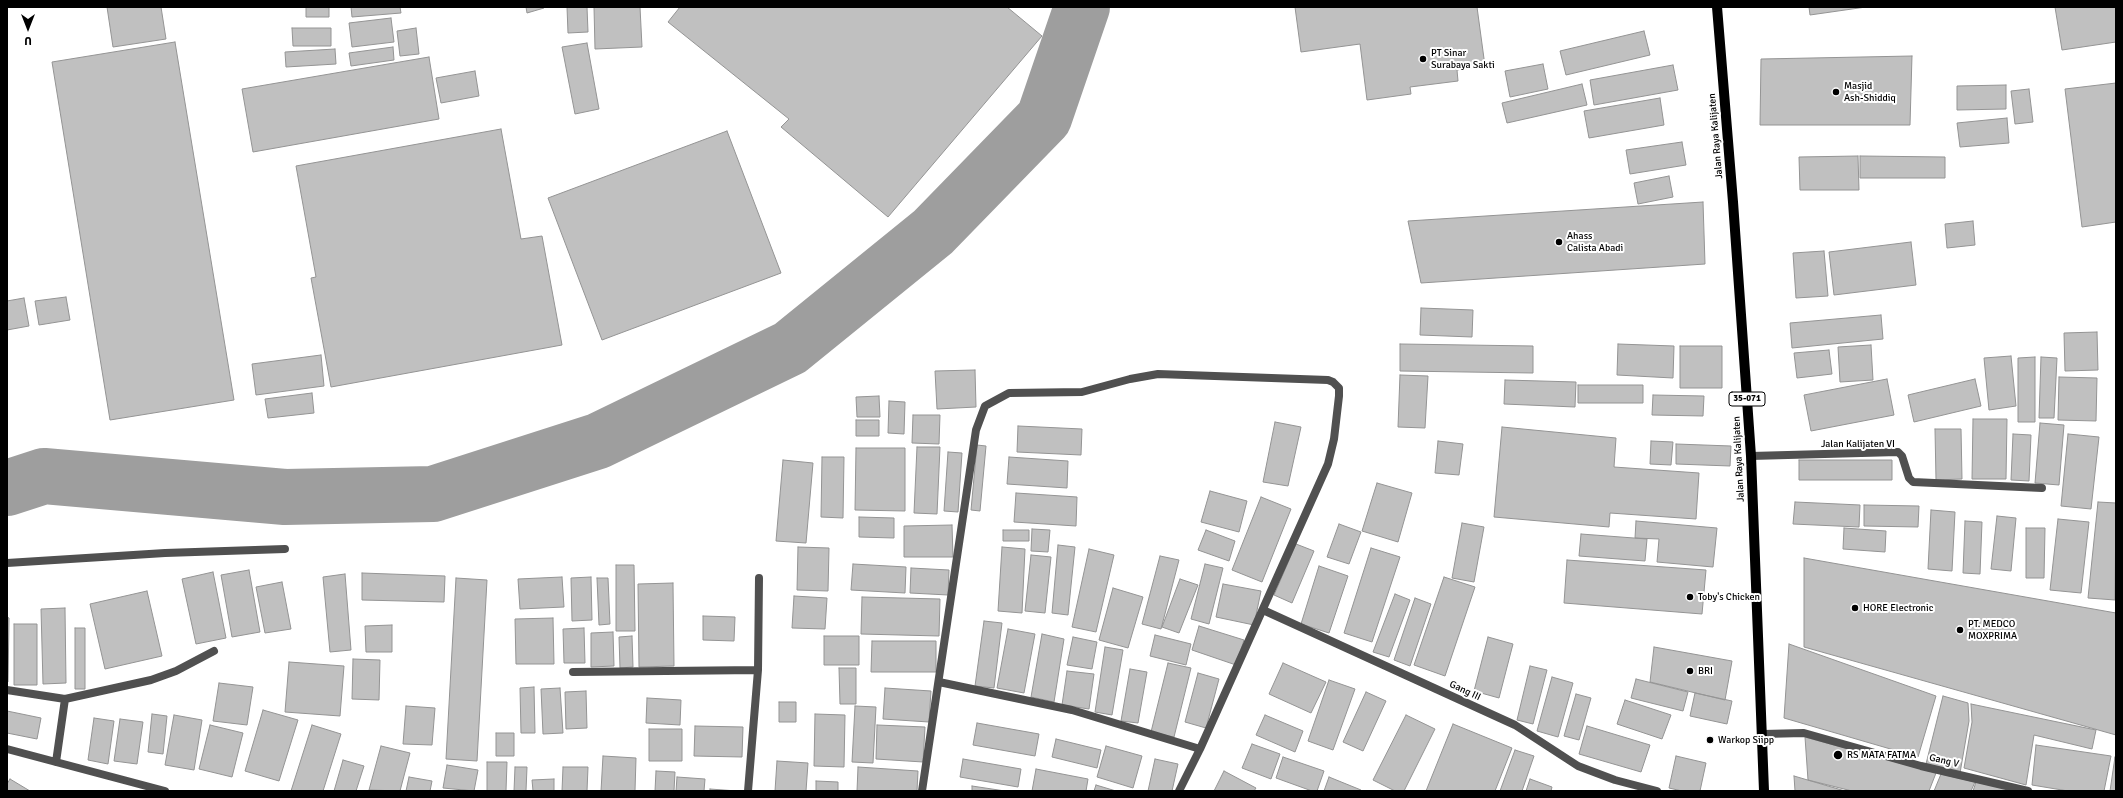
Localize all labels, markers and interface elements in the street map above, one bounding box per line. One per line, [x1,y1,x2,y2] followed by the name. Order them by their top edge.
[8,8,48,48] north arrow
[24,34,32,47] text: U
[1431,47,1495,70] place label: PT Sinar Surabaya Sakti
[1418,54,1428,64] marker: PT Sinar Surabaya Sakti
[1844,80,1896,104] place label: Masjid Ash-Shiddiq
[1831,87,1841,97] marker: Masjid Ash-Shiddiq
[1706,93,1726,179] street label: Jalan Raya Kalijaten
[1567,230,1623,254] place label: Ahass Calista Abadi
[1554,237,1564,247] marker: Ahass Calista Abadi
[1729,392,1765,406] road number: 35-071
[1731,416,1747,502] street label: Jalan Raya Kalijaten
[1821,438,1895,450] street label: Jalan Kalijaten VI
[1698,591,1760,603] place label: Toby's Chicken
[1685,592,1695,602] marker: Toby's Chicken
[1863,602,1933,614] place label: HORE Electronic
[1850,603,1860,613] marker: HORE Electronic
[1968,618,2017,642] place label: PT. MEDCO MOXPRIMA
[1955,625,1965,635] marker: PT. MEDCO MOXPRIMA
[1698,665,1713,677] place label: BRI
[1685,666,1695,676] marker: BRI
[1447,679,1483,703] street label: Gang III
[1718,734,1774,746] place label: Warkop Siipp
[1705,735,1715,745] marker: Warkop Siipp
[1832,749,1844,761] marker: RS MATA FATMA
[1847,749,1916,761] place label: RS MATA FATMA
[1928,752,1960,770] street label: Gang V

